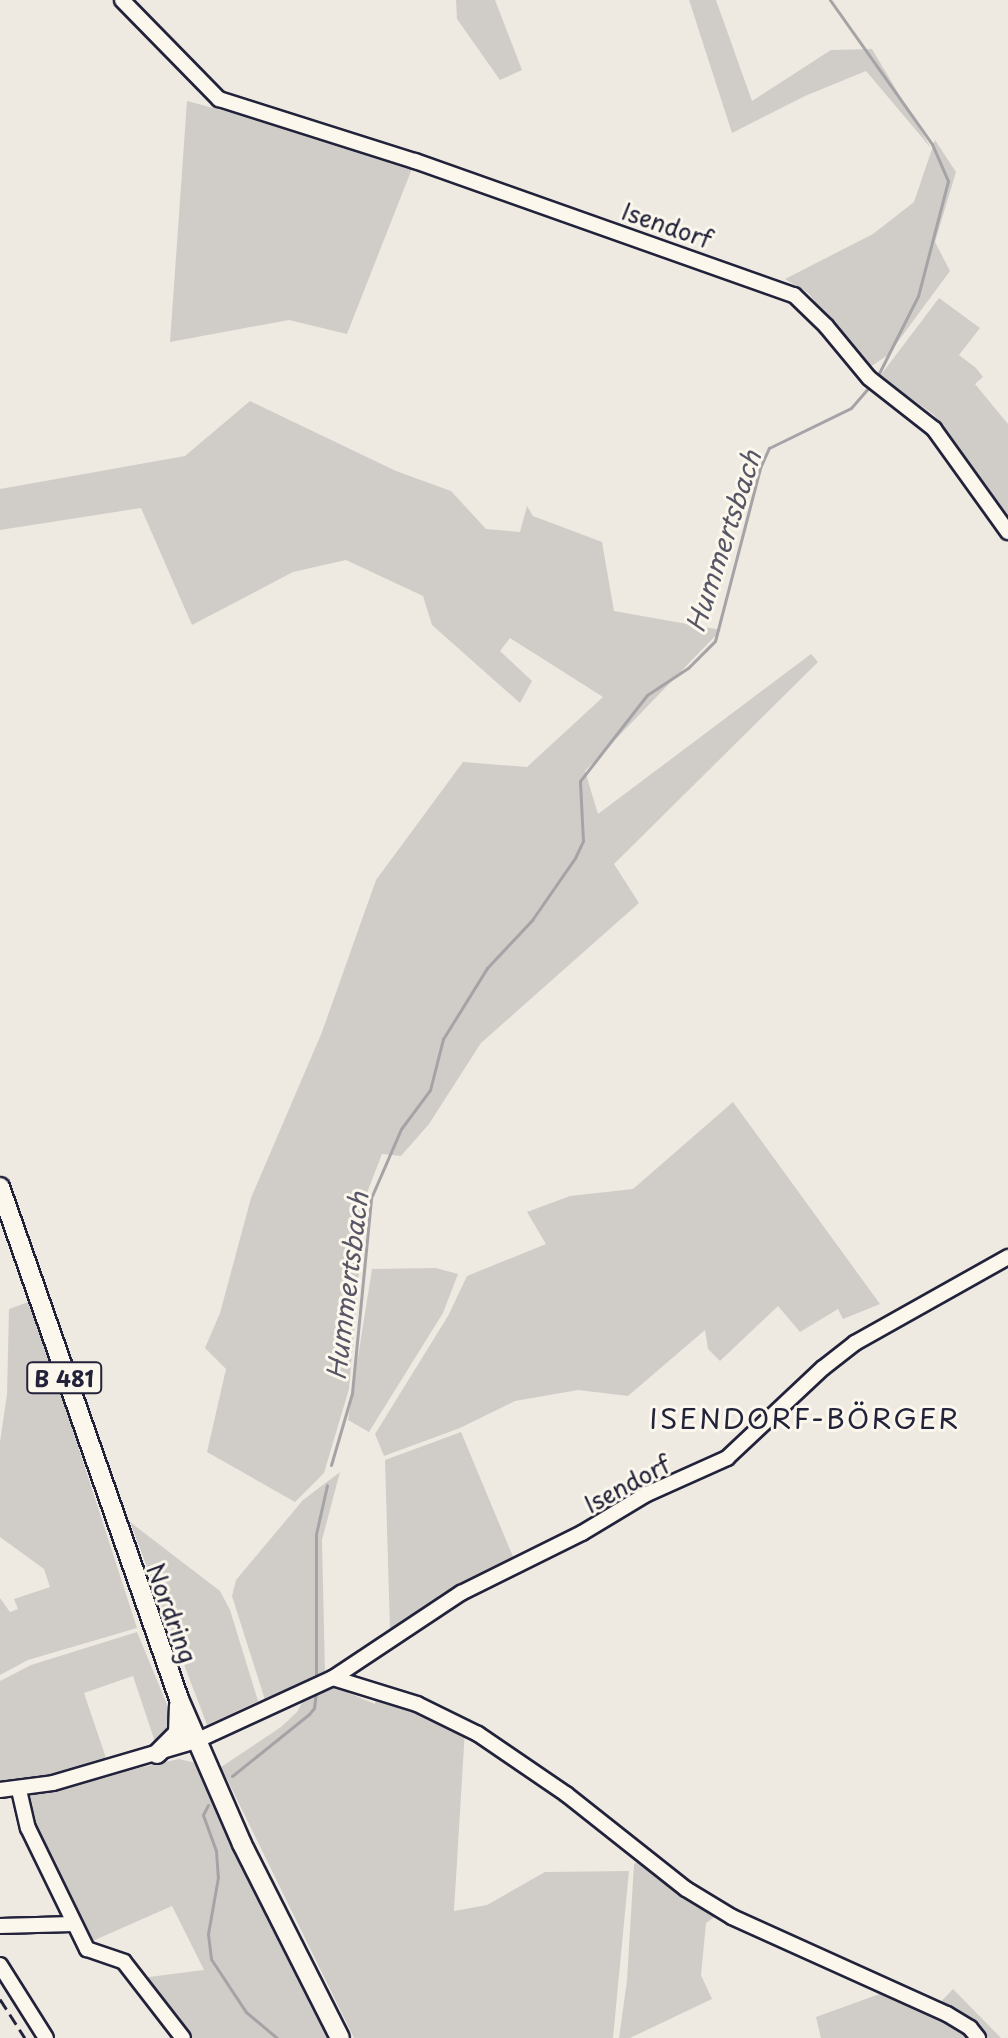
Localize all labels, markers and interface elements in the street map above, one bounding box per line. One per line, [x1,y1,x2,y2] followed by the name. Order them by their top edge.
[618,196,716,254] street label: Isendorf
[679,446,767,636] water label: Hummertsbach
[320,1190,374,1382] water label: Hummertsbach
[26,1360,102,1396] road number: B 481
[650,1401,960,1435] district label: ISENDORF-BÖRGER
[579,1449,675,1519] street label: Isendorf
[141,1559,203,1667] street label: Nordring

